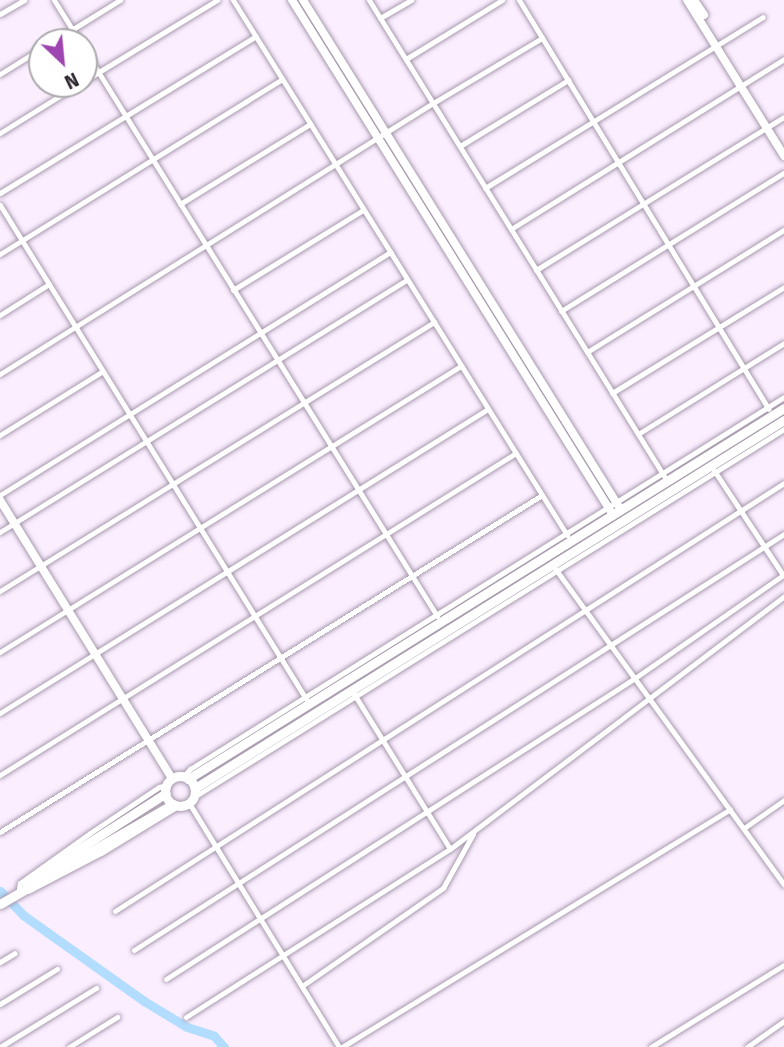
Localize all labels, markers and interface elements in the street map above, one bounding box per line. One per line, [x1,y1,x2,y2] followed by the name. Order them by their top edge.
[28,28,98,98] north arrow
[61,67,82,94] text: N

